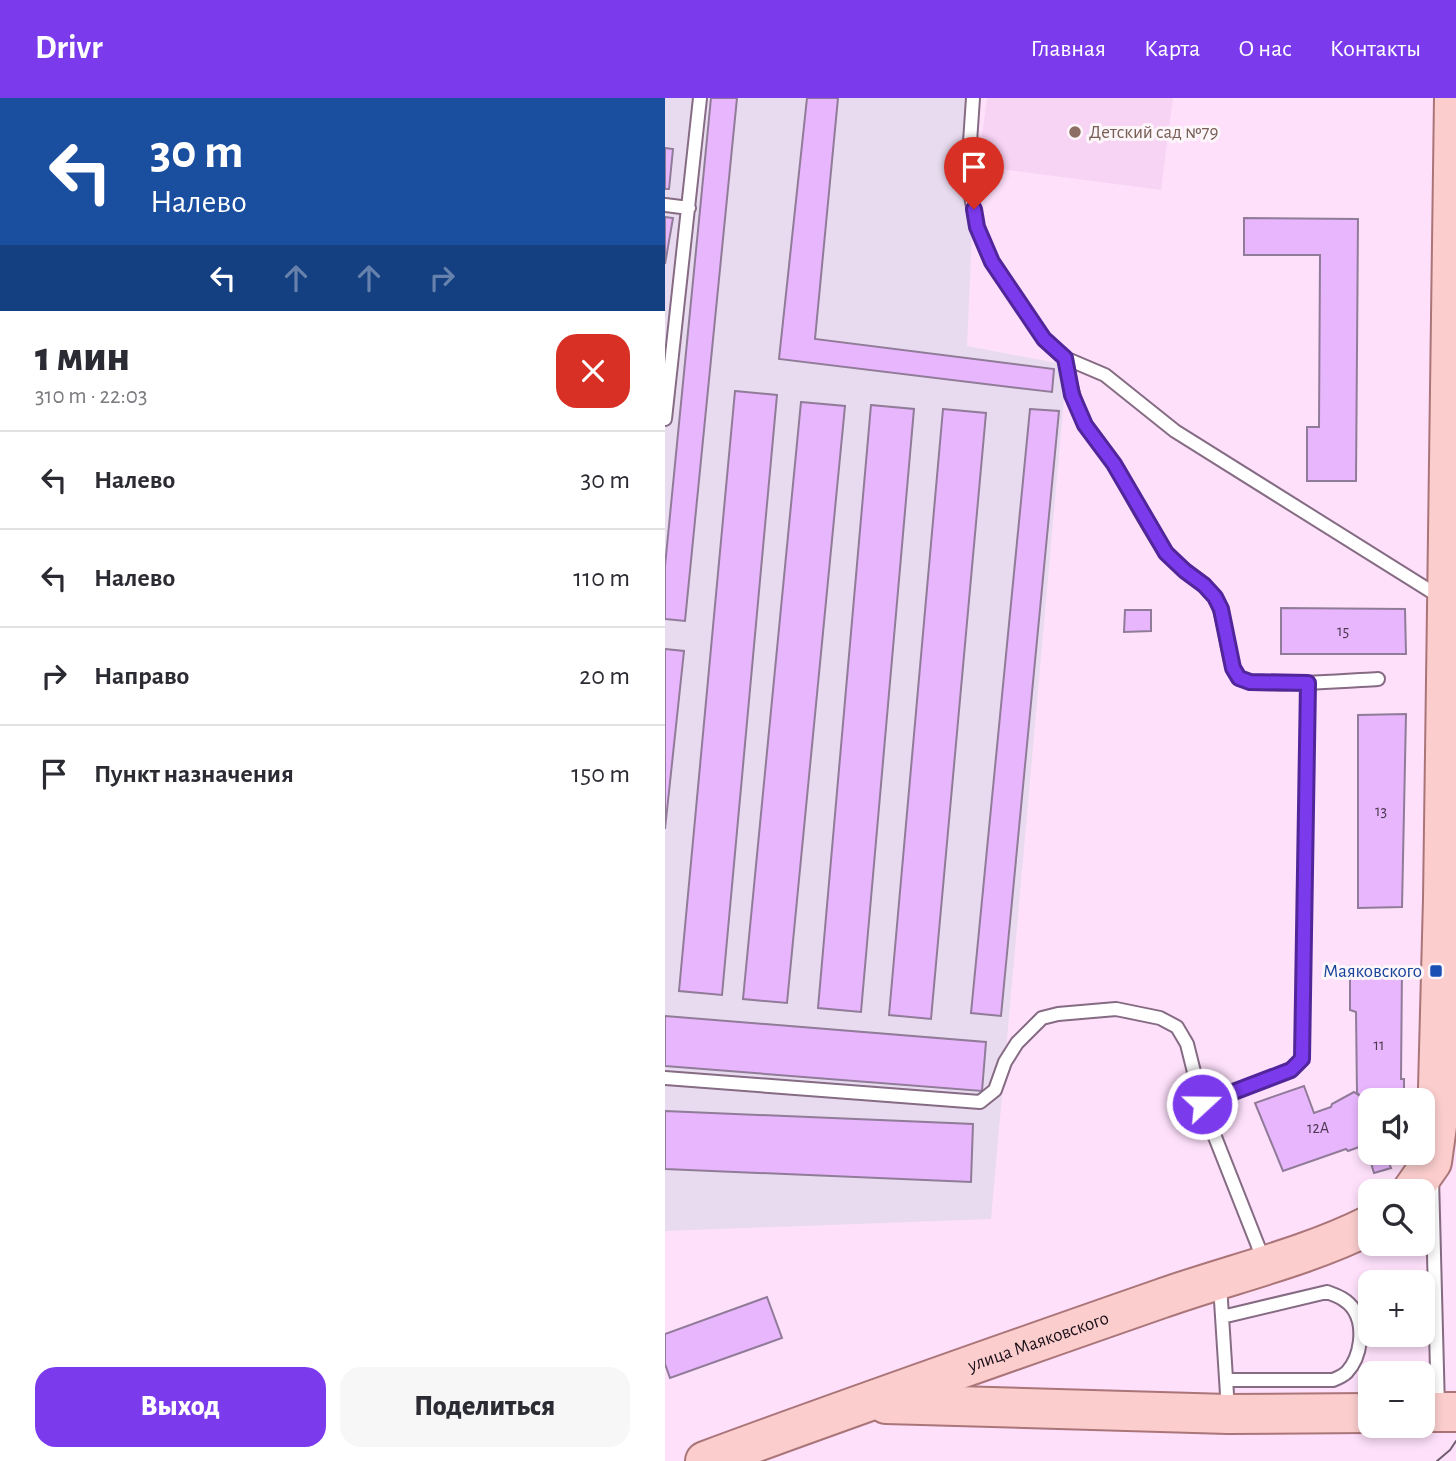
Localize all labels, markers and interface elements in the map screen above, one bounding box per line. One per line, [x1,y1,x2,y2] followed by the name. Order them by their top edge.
[35,32,103,65] text: Drivr
[1031,37,1106,61] text: Главная
[1144,37,1200,61] text: Карта
[1238,37,1292,61] text: О нас
[1330,37,1421,61] text: Контакты
[1089,123,1218,142] place label: Детский сад №79
[1067,124,1083,140] marker: Детский сад №79
[35,126,126,217] icon: left
[150,128,244,177] text: 30 m
[944,137,1004,209] pin
[955,148,993,186] icon: arrive
[150,186,247,218] text: Налево
[204,259,242,297] icon: left
[277,259,315,297] icon: ahead
[350,259,388,297] icon: ahead
[423,259,461,297] icon: right
[556,334,630,408] button: close
[35,336,130,378] text: 1 мин
[35,385,147,408] text: 310 m · 22:03
[35,461,73,499] icon: left
[94,467,175,493] text: Налево
[580,467,630,493] text: 30 m
[35,559,73,597] icon: left
[94,565,175,591] text: Налево
[573,565,630,591] text: 110 m
[1337,623,1349,639] house number: 15
[35,657,73,695] icon: right
[94,663,189,689] text: Направо
[579,663,630,689] text: 20 m
[35,755,73,793] icon: arrive
[94,761,294,787] text: Пункт назначения
[571,761,630,787] text: 150 m
[1375,803,1387,819] house number: 13
[1323,962,1422,981] place label: Маяковского
[1428,963,1444,979] marker: Маяковского
[1373,1037,1385,1053] house number: 11
[1165,1067,1239,1141] position arrow
[1358,1088,1435,1438] map controls
[1358,1088,1435,1165] button: sound
[1307,1120,1330,1136] house number: 12А
[1358,1179,1435,1256] button: search
[1358,1270,1435,1347] button: +
[965,1308,1111,1375] street label: улица Маяковского
[1358,1361,1435,1438] button: −
[35,1367,326,1447] button: Выход
[340,1367,630,1447] button: Поделиться

